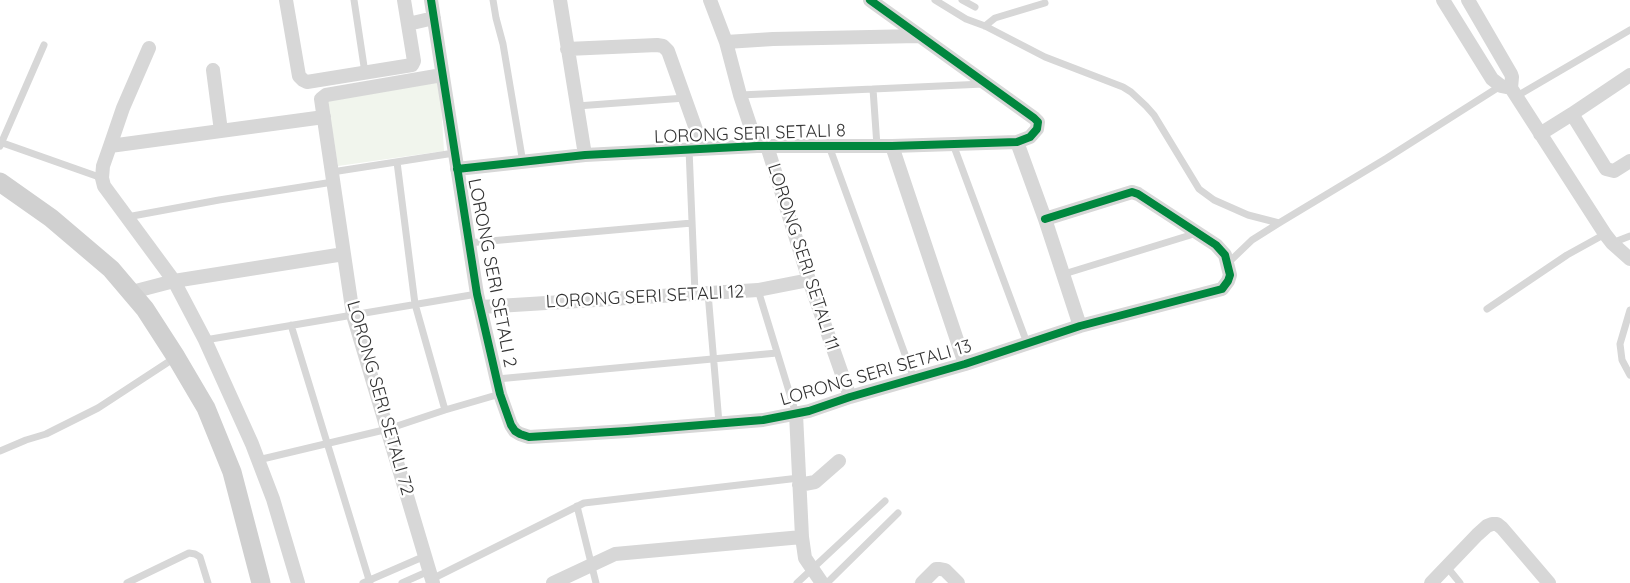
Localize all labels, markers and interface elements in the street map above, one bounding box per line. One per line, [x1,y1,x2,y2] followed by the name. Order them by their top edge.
[654,120,846,148] street label: LORONG SERI SETALI 8
[763,161,843,353] street label: LORONG SERI SETALI 11
[463,177,521,369] street label: LORONG SERI SETALI 2
[545,281,745,313] street label: LORONG SERI SETALI 12
[342,298,418,498] street label: LORONG SERI SETALI 72
[778,335,974,411] street label: LORONG SERI SETALI 13

